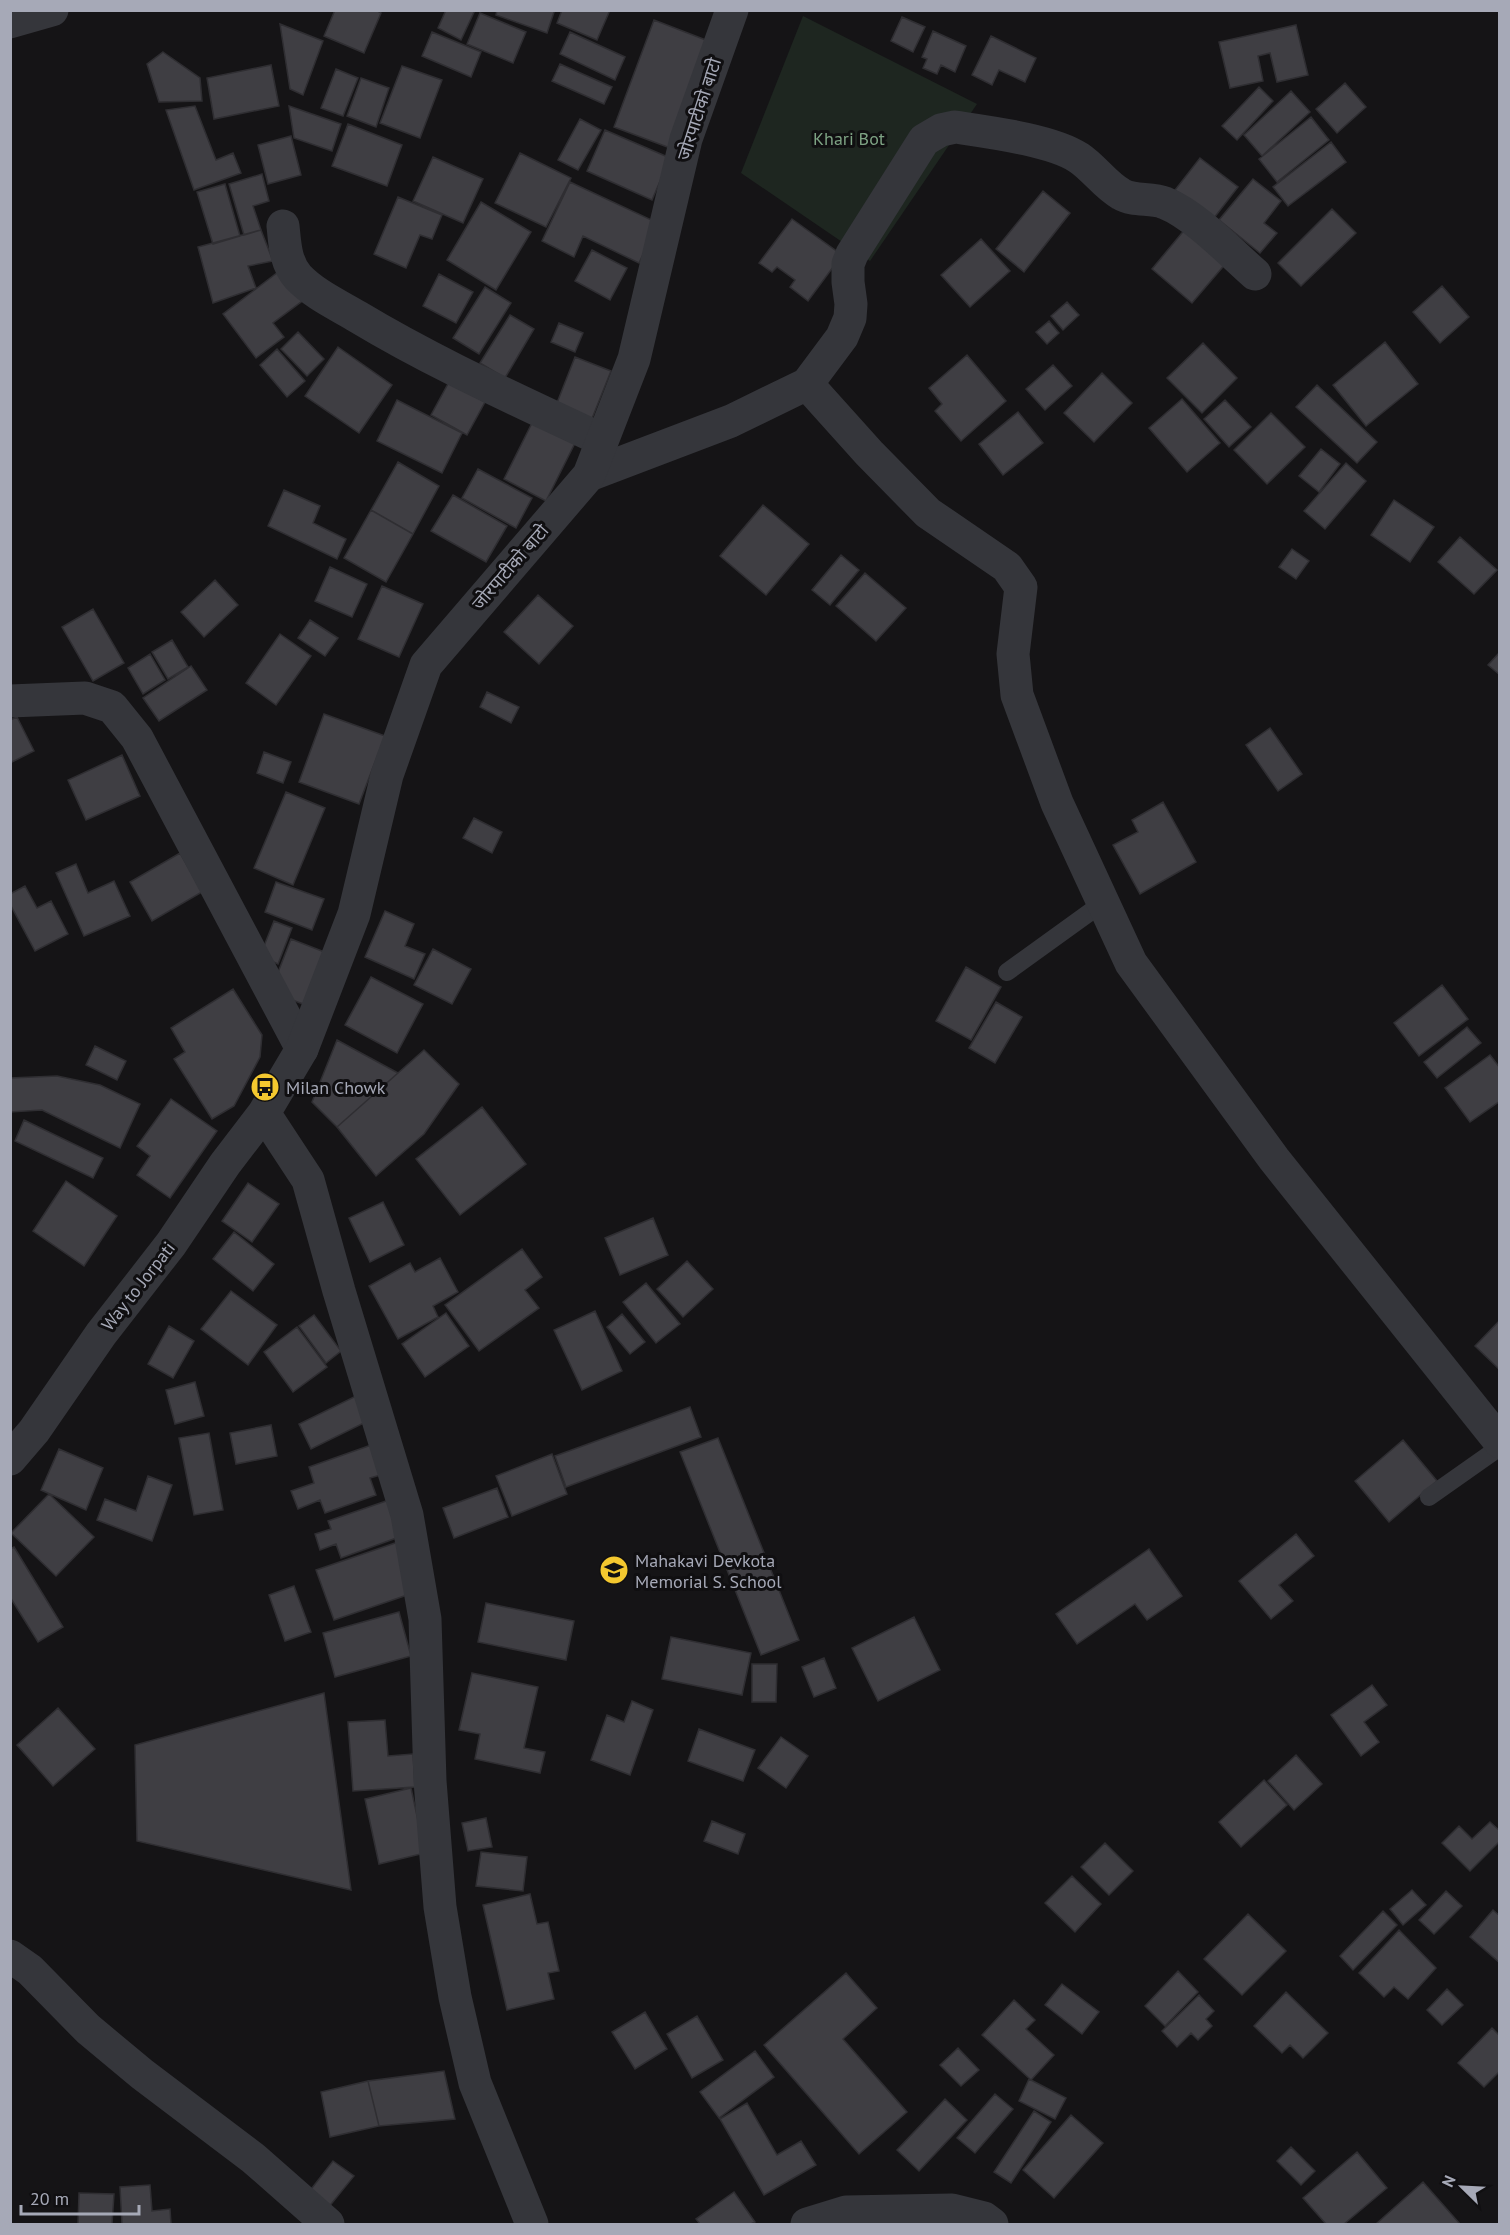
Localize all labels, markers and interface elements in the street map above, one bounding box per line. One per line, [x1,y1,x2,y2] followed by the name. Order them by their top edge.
[672,55,726,163] street label: जोरपाटीको बाटो
[813,127,885,150] park label: Khari Bot
[467,519,554,615] street label: जोरपाटीको बाटो
[249,1071,281,1103] bus stop icon: Milan Chowk
[286,1076,386,1099] place label: Milan Chowk
[96,1237,180,1335] street label: Way to Jorpati
[635,1549,782,1593] place label: Mahakavi Devkota Memorial S. School
[598,1554,630,1586] school or university icon: Mahakavi Devkota Memorial S. School
[1432,2157,1492,2217] north arrow
[1437,2172,1460,2190] text: N
[21,2178,140,2216] scale bar
[30,2187,69,2210] text: 20 m

